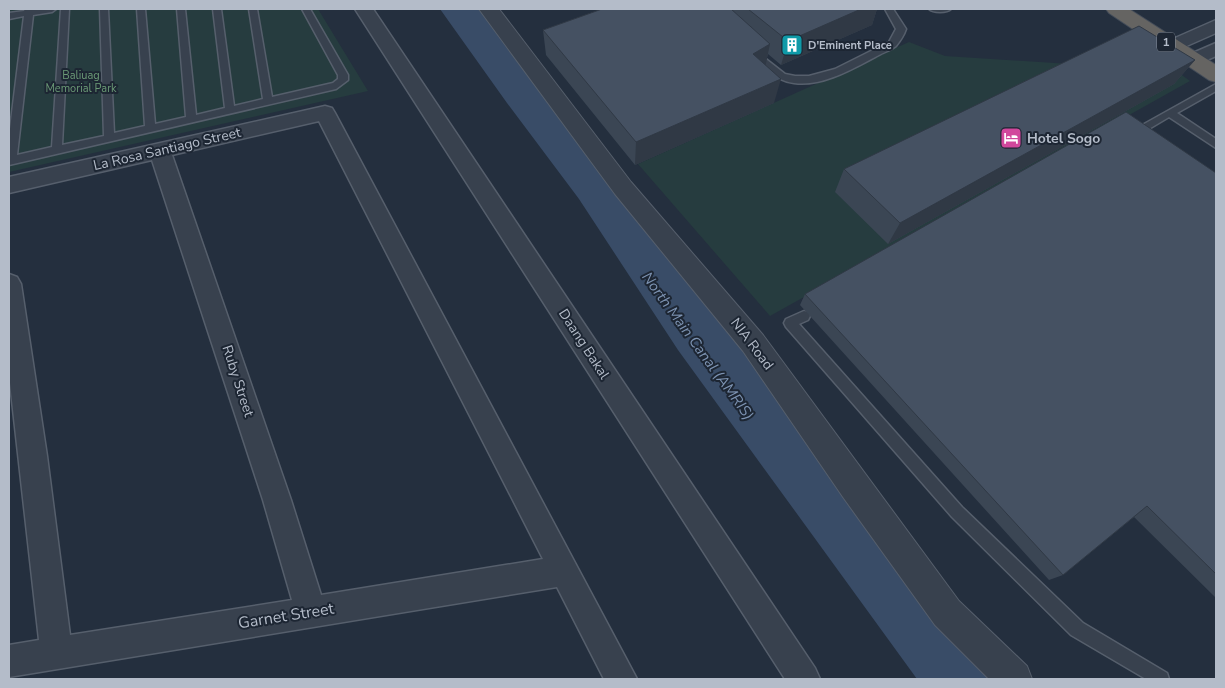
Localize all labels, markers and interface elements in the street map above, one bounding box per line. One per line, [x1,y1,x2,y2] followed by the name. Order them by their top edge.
[1157,32,1175,52] road number: 1
[780,33,804,57] building icon: D'Eminent Place
[808,38,892,53] place label: D'Eminent Place
[45,68,117,96] park label: Baliuag Memorial Park
[91,123,243,175] street label: La Rosa Santiago Street
[999,126,1023,150] hotel icon: Hotel Sogo
[1027,129,1100,148] place label: Hotel Sogo
[637,268,759,424] water label: North Main Canal (AMRIS)
[554,305,614,384] street label: Daang Bakal
[726,314,778,374] street label: NIA Road
[217,343,259,419] street label: Ruby Street
[236,598,336,634] street label: Garnet Street

